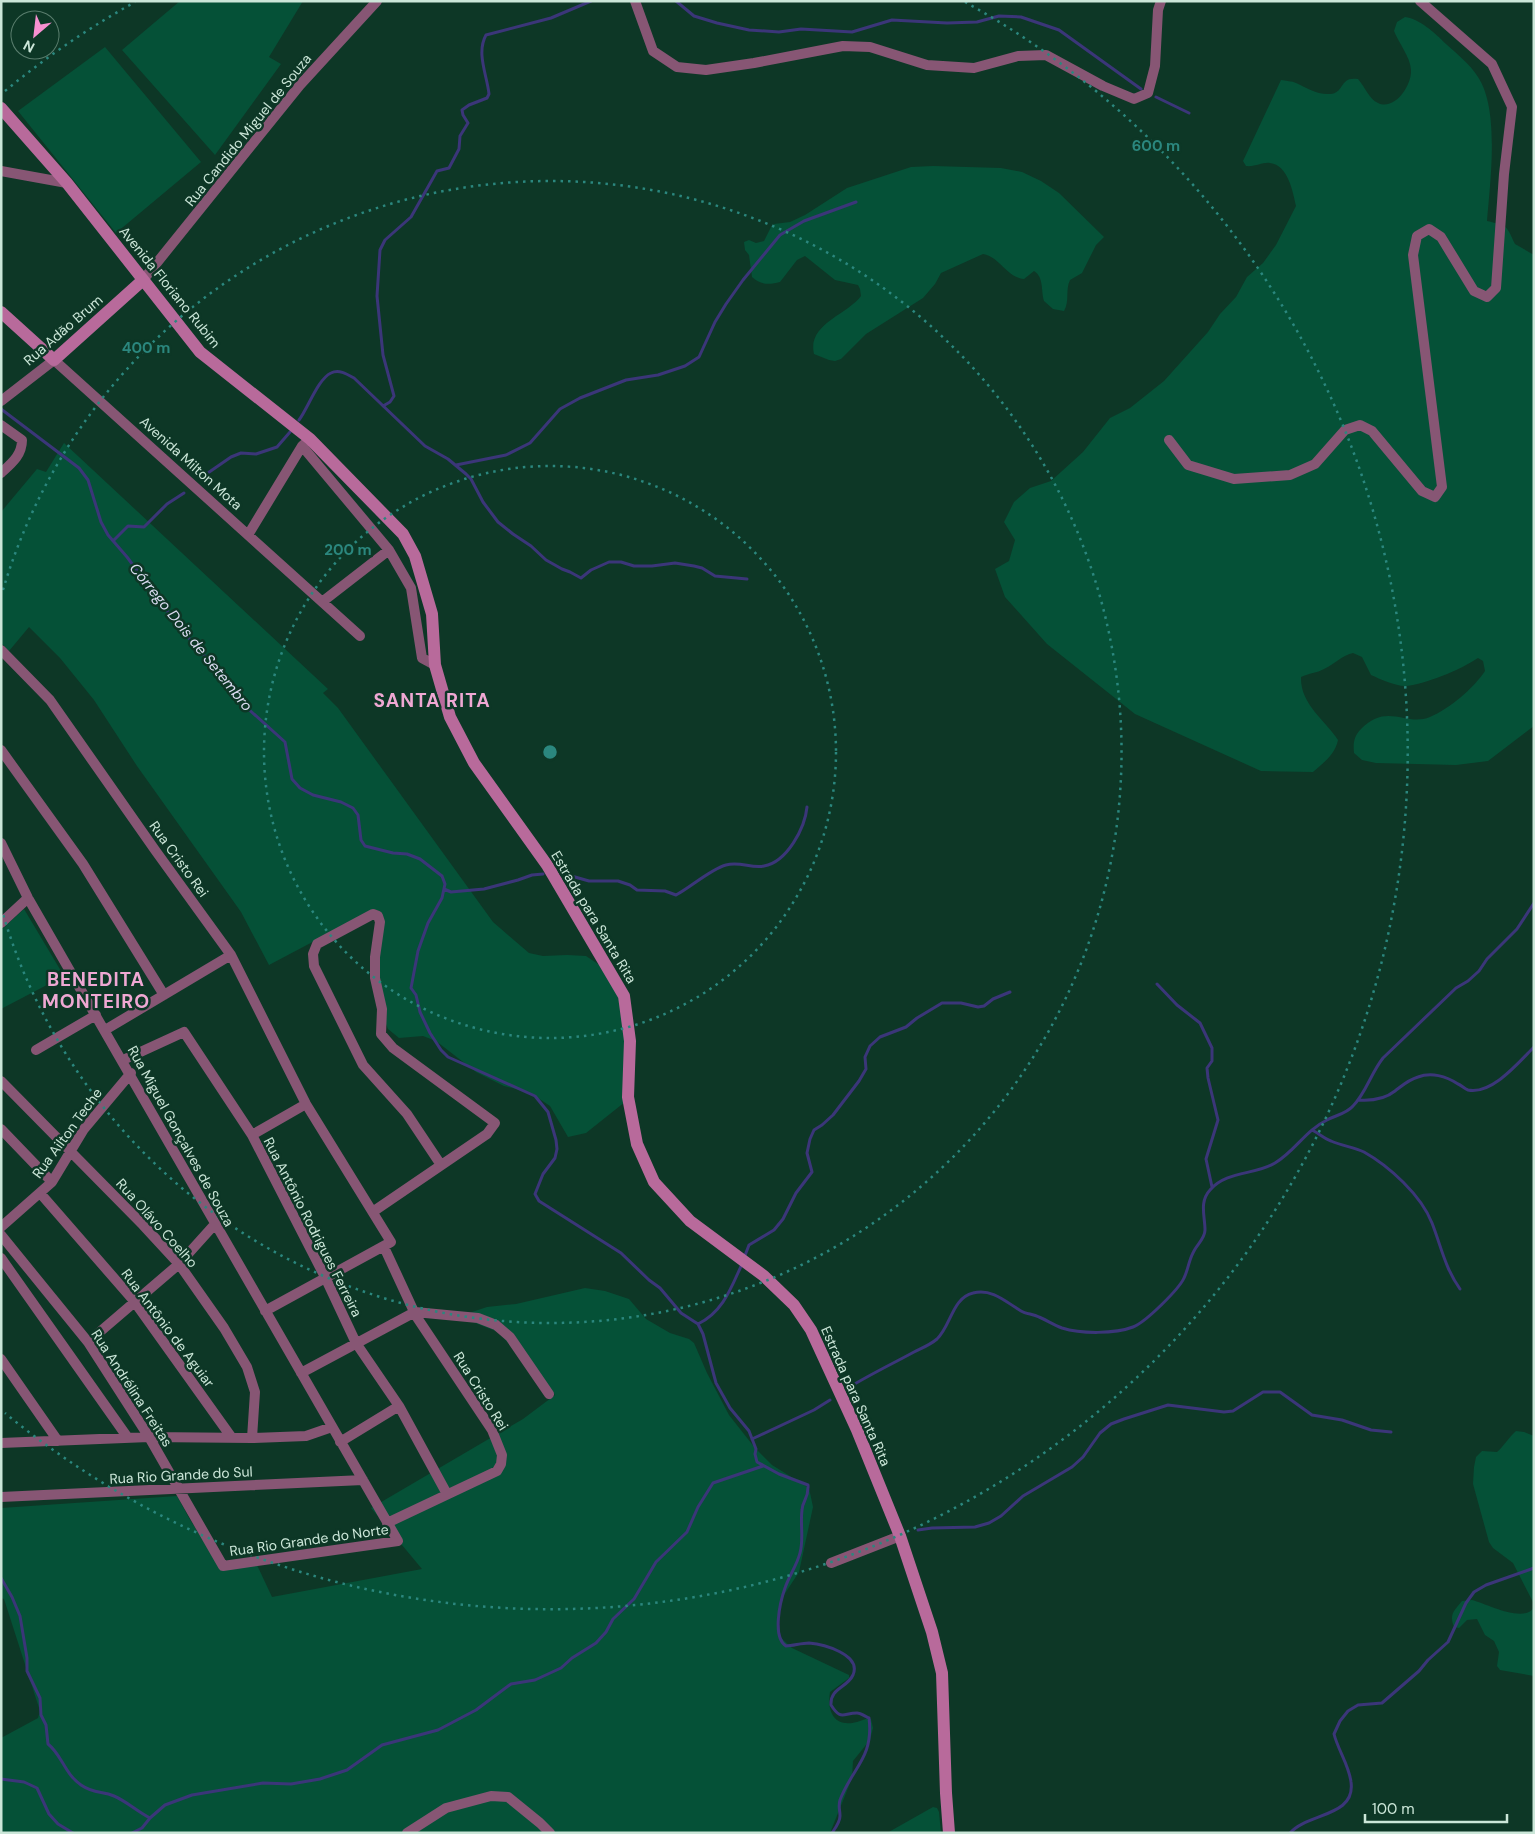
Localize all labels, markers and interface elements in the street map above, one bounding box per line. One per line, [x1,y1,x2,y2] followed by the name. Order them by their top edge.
[10,10,60,60] north arrow
[20,36,38,57] text: N
[181,50,315,210] street label: Rua Candido Miguel de Souza
[1132,136,1180,156] text: 600 m
[115,223,225,351] street label: Avenida Floriano Rubim
[20,291,106,369] street label: Rua Adão Brum
[122,338,170,358] text: 400 m
[136,412,246,514] street label: Avenida Milton Mota
[324,540,372,560] text: 200 m
[125,559,257,715] water label: Córrego Dois de Setembro
[373,688,491,713] district label: SANTA RITA
[541,743,559,761] centre of rings
[145,818,213,900] street label: Rua Cristo Rei
[547,848,641,986] street label: Estrada para Santa Rita
[42,967,150,1014] district label: BENEDITA MONTEIRO
[124,1043,238,1229] street label: Rua Miguel Gonçalves de Souza
[28,1084,106,1182] street label: Rua Ailton Teche
[260,1134,366,1320] street label: Rua Antônio Rodrigues Ferreira
[112,1175,202,1271] street label: Rua Olávo Coelho
[118,1265,218,1391] street label: Rua Antônio de Aguiar
[817,1323,895,1469] street label: Estrada para Santa Rita
[87,1326,177,1450] street label: Rua Andrélina Freitas
[450,1348,512,1434] street label: Rua Cristo Rei
[109,1462,253,1488] street label: Rua Rio Grande do Sul
[228,1520,390,1560] street label: Rua Rio Grande do Norte
[1365,1792,1508,1824] scale bar
[1372,1799,1415,1819] text: 100 m

